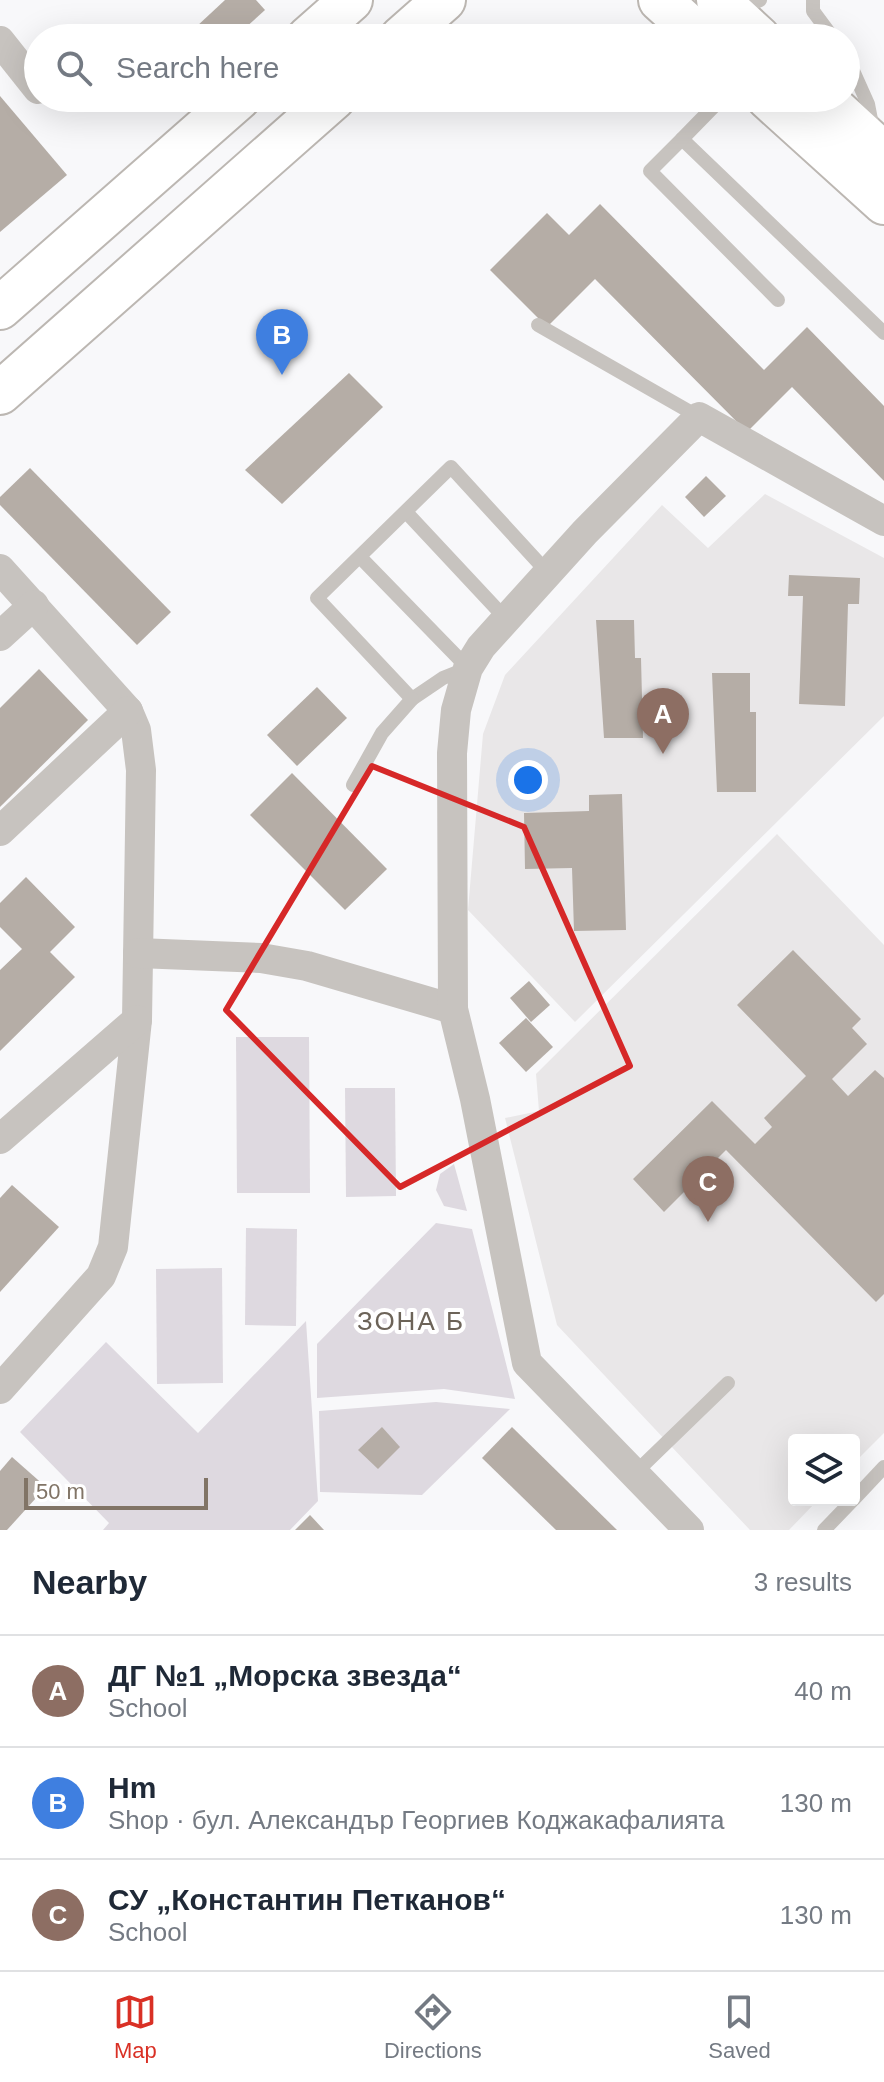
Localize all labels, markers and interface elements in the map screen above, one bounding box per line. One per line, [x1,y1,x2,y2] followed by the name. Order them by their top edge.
[24,24,860,112] search box
[52,46,96,90] icon: search
[116,51,279,84] text: Search here
[256,309,308,375] pin: B
[637,688,689,754] pin: A
[508,760,548,800] your location
[682,1156,734,1222] pin: C
[357,1306,465,1336] district label: ЗОНА Б
[788,1434,860,1506] map controls
[788,1434,860,1506] button: layers
[24,1474,208,1510] scale bar
[36,1479,85,1504] text: 50 m
[32,1563,147,1601] text: Nearby
[754,1567,852,1597] text: 3 results
[108,1659,462,1692] text: ДГ №1 „Морска звезда“
[49,1676,67,1706] text: A
[794,1676,852,1706] text: 40 m
[108,1693,188,1723] text: School
[108,1771,156,1804] text: Hm
[49,1788,67,1818] text: B
[780,1788,852,1818] text: 130 m
[108,1805,725,1835] text: Shop · бул. Александър Георгиев Коджакафалията
[108,1883,506,1916] text: СУ „Константин Петканов“
[49,1900,67,1930] text: C
[780,1900,852,1930] text: 130 m
[108,1917,188,1947] text: School
[113,1990,157,2064] tab: Map
[384,1990,482,2064] tab: Directions
[708,1990,771,2064] tab: Saved

